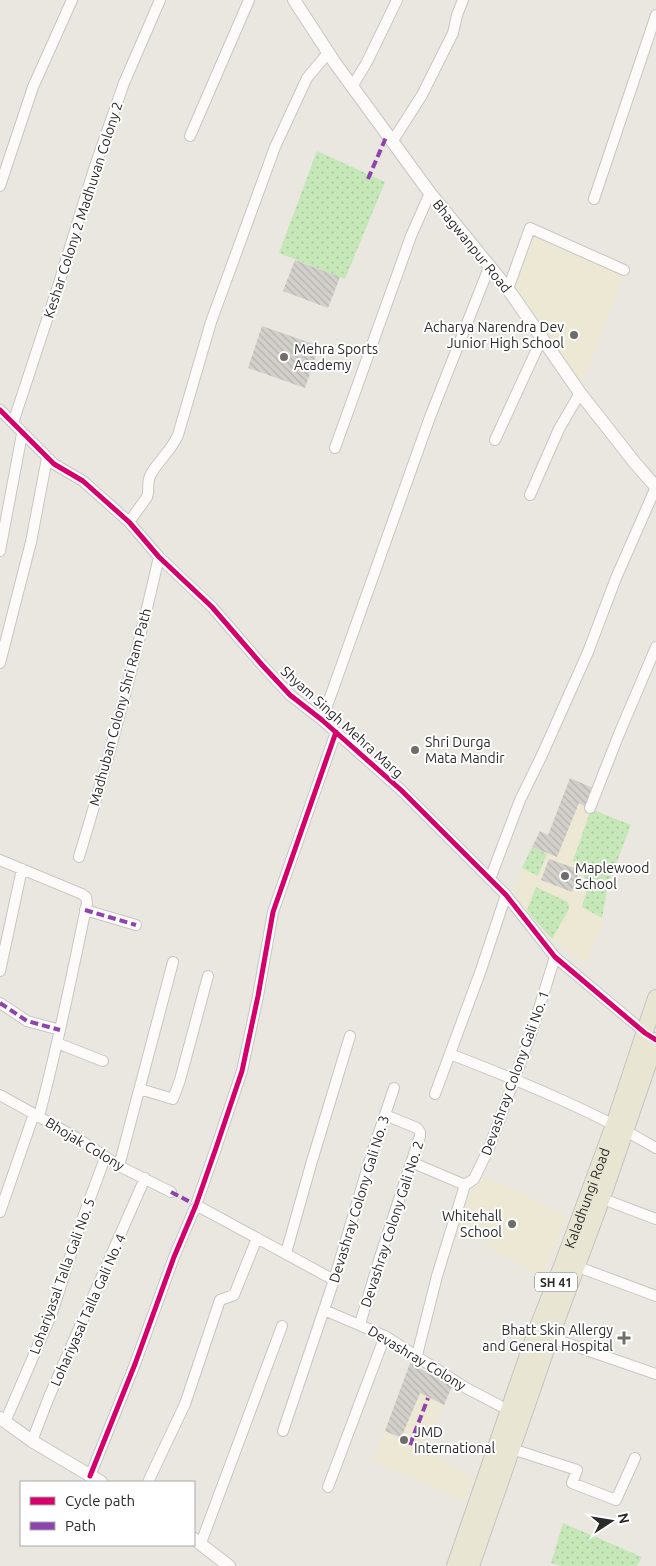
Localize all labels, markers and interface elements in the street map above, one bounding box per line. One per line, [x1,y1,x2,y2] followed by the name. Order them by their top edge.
[40,100,126,320] street label: Keshar Colony 2 Madhuvan Colony 2
[430,196,514,296] street label: Bhagwanpur Road
[424,319,564,351] place label: Acharya Narendra Dev Junior High School
[568,329,580,341] marker: Acharya Narendra Dev Junior High School
[294,341,378,373] place label: Mehra Sports Academy
[278,351,290,363] marker: Mehra Sports Academy
[86,606,154,808] street label: Madhuban Colony Shri Ram Path
[278,663,406,781] street label: Shyam Singh Mehra Marg
[425,734,505,766] place label: Shri Durga Mata Mandir
[409,744,421,756] marker: Shri Durga Mata Mandir
[575,860,649,892] place label: Maplewood School
[559,870,571,882] marker: Maplewood School
[478,988,552,1158] street label: Devashray Colony Gali No. 1
[326,1113,392,1285] street label: Devashray Colony Gali No. 3
[43,1114,128,1174] street label: Bhojak Colony
[358,1139,426,1309] street label: Devashray Colony Gali No. 2
[561,1146,613,1250] street label: Kaladhungi Road
[26,1196,98,1356] street label: Lohariyasal Talla Gali No. 5
[442,1208,502,1240] place label: Whitehall School
[506,1218,518,1230] marker: Whitehall School
[47,1231,129,1389] street label: Lohariyasal Talla Gali No. 4
[535,1272,577,1291] road number: SH 41
[365,1322,469,1394] street label: Devashray Colony
[482,1322,613,1354] place label: Bhatt Skin Allergy and General Hospital
[617,1331,631,1345] marker: Bhatt Skin Allergy and General Hospital
[414,1424,496,1456] place label: JMD International
[398,1434,410,1446] marker: JMD International
[20,1481,195,1546] legend
[65,1492,135,1509] text: Cycle path
[586,1496,636,1546] north arrow
[615,1512,633,1525] text: N
[65,1517,96,1534] text: Path

